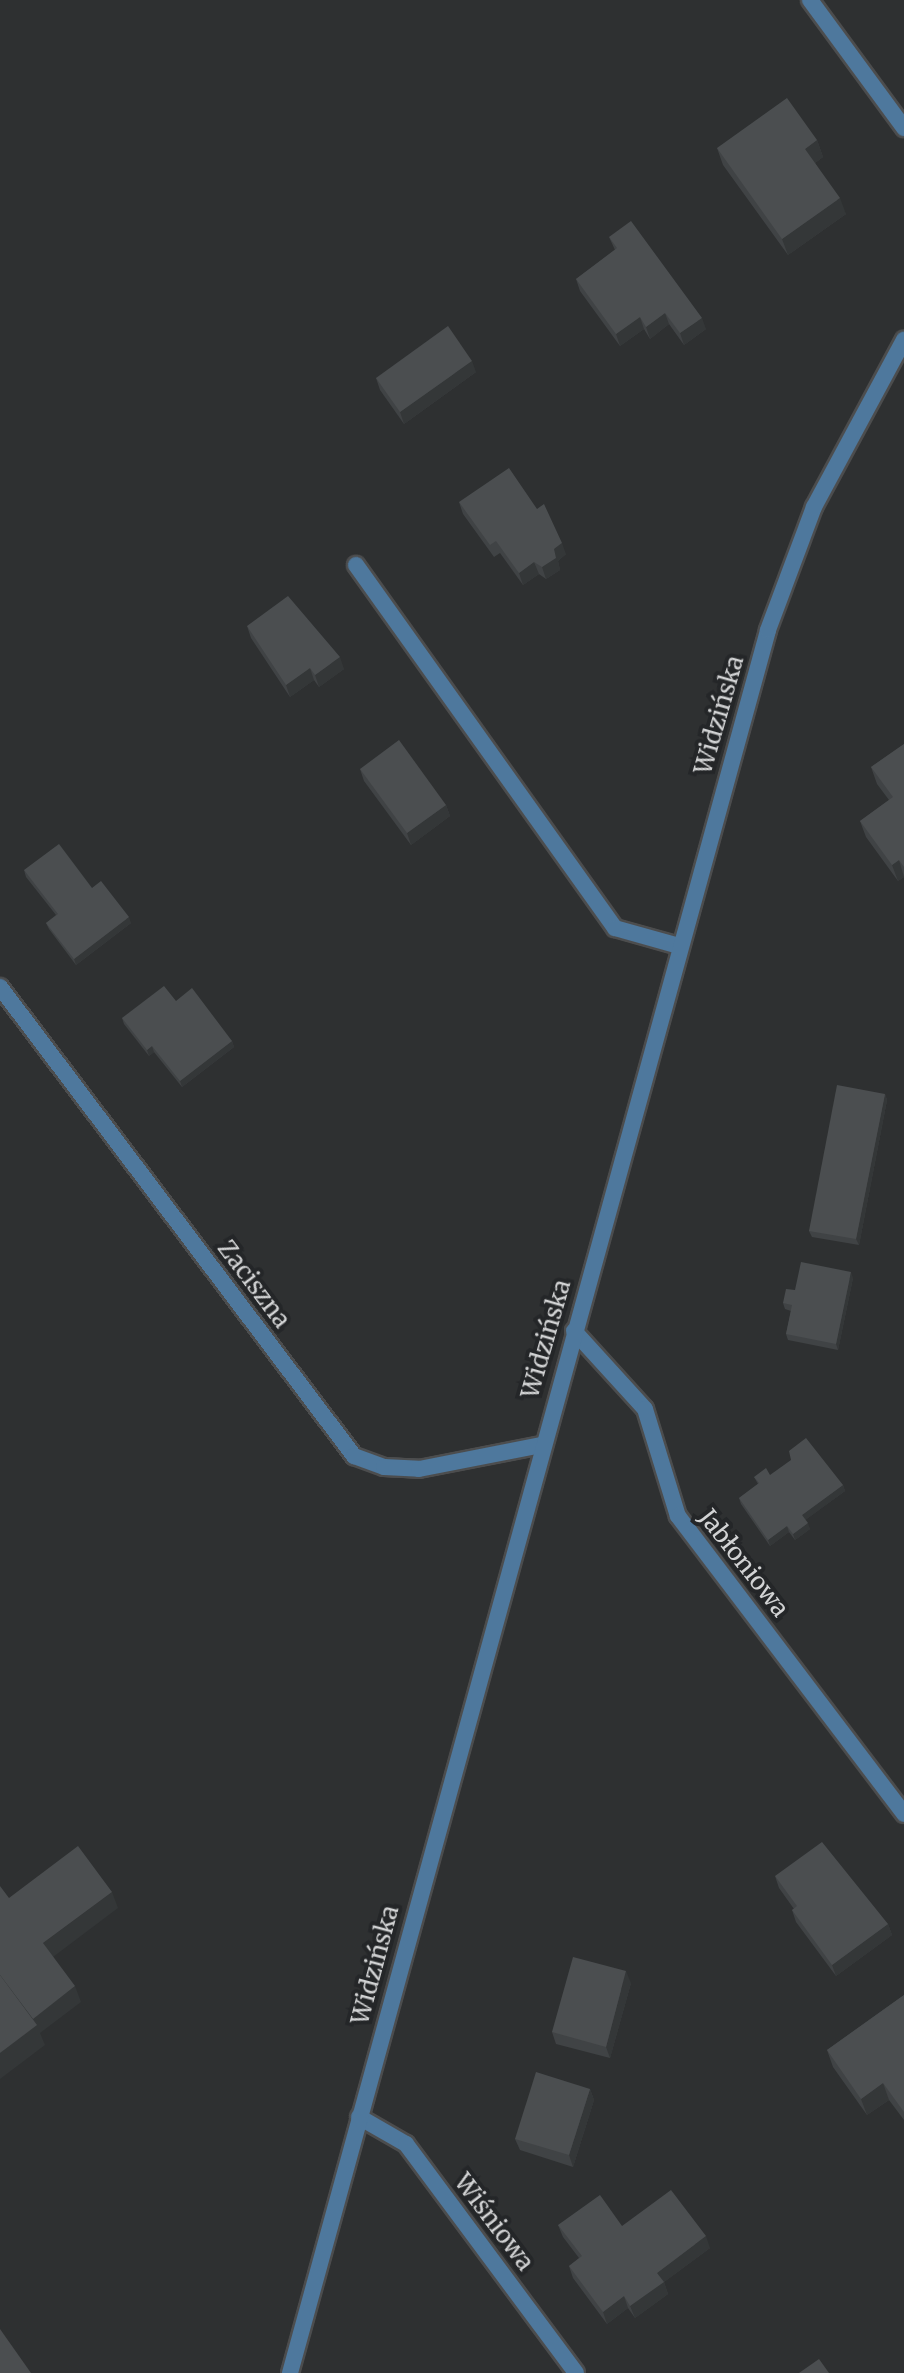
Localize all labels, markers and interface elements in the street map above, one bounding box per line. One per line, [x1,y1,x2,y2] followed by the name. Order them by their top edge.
[688,652,750,778] street label: Widzińska
[212,1234,296,1334] street label: Zaciszna
[515,1276,577,1402] street label: Widzińska
[693,1504,795,1622] street label: Jabłoniowa
[345,1902,405,2028] street label: Widzińska
[448,2168,540,2276] street label: Wiśniowa

